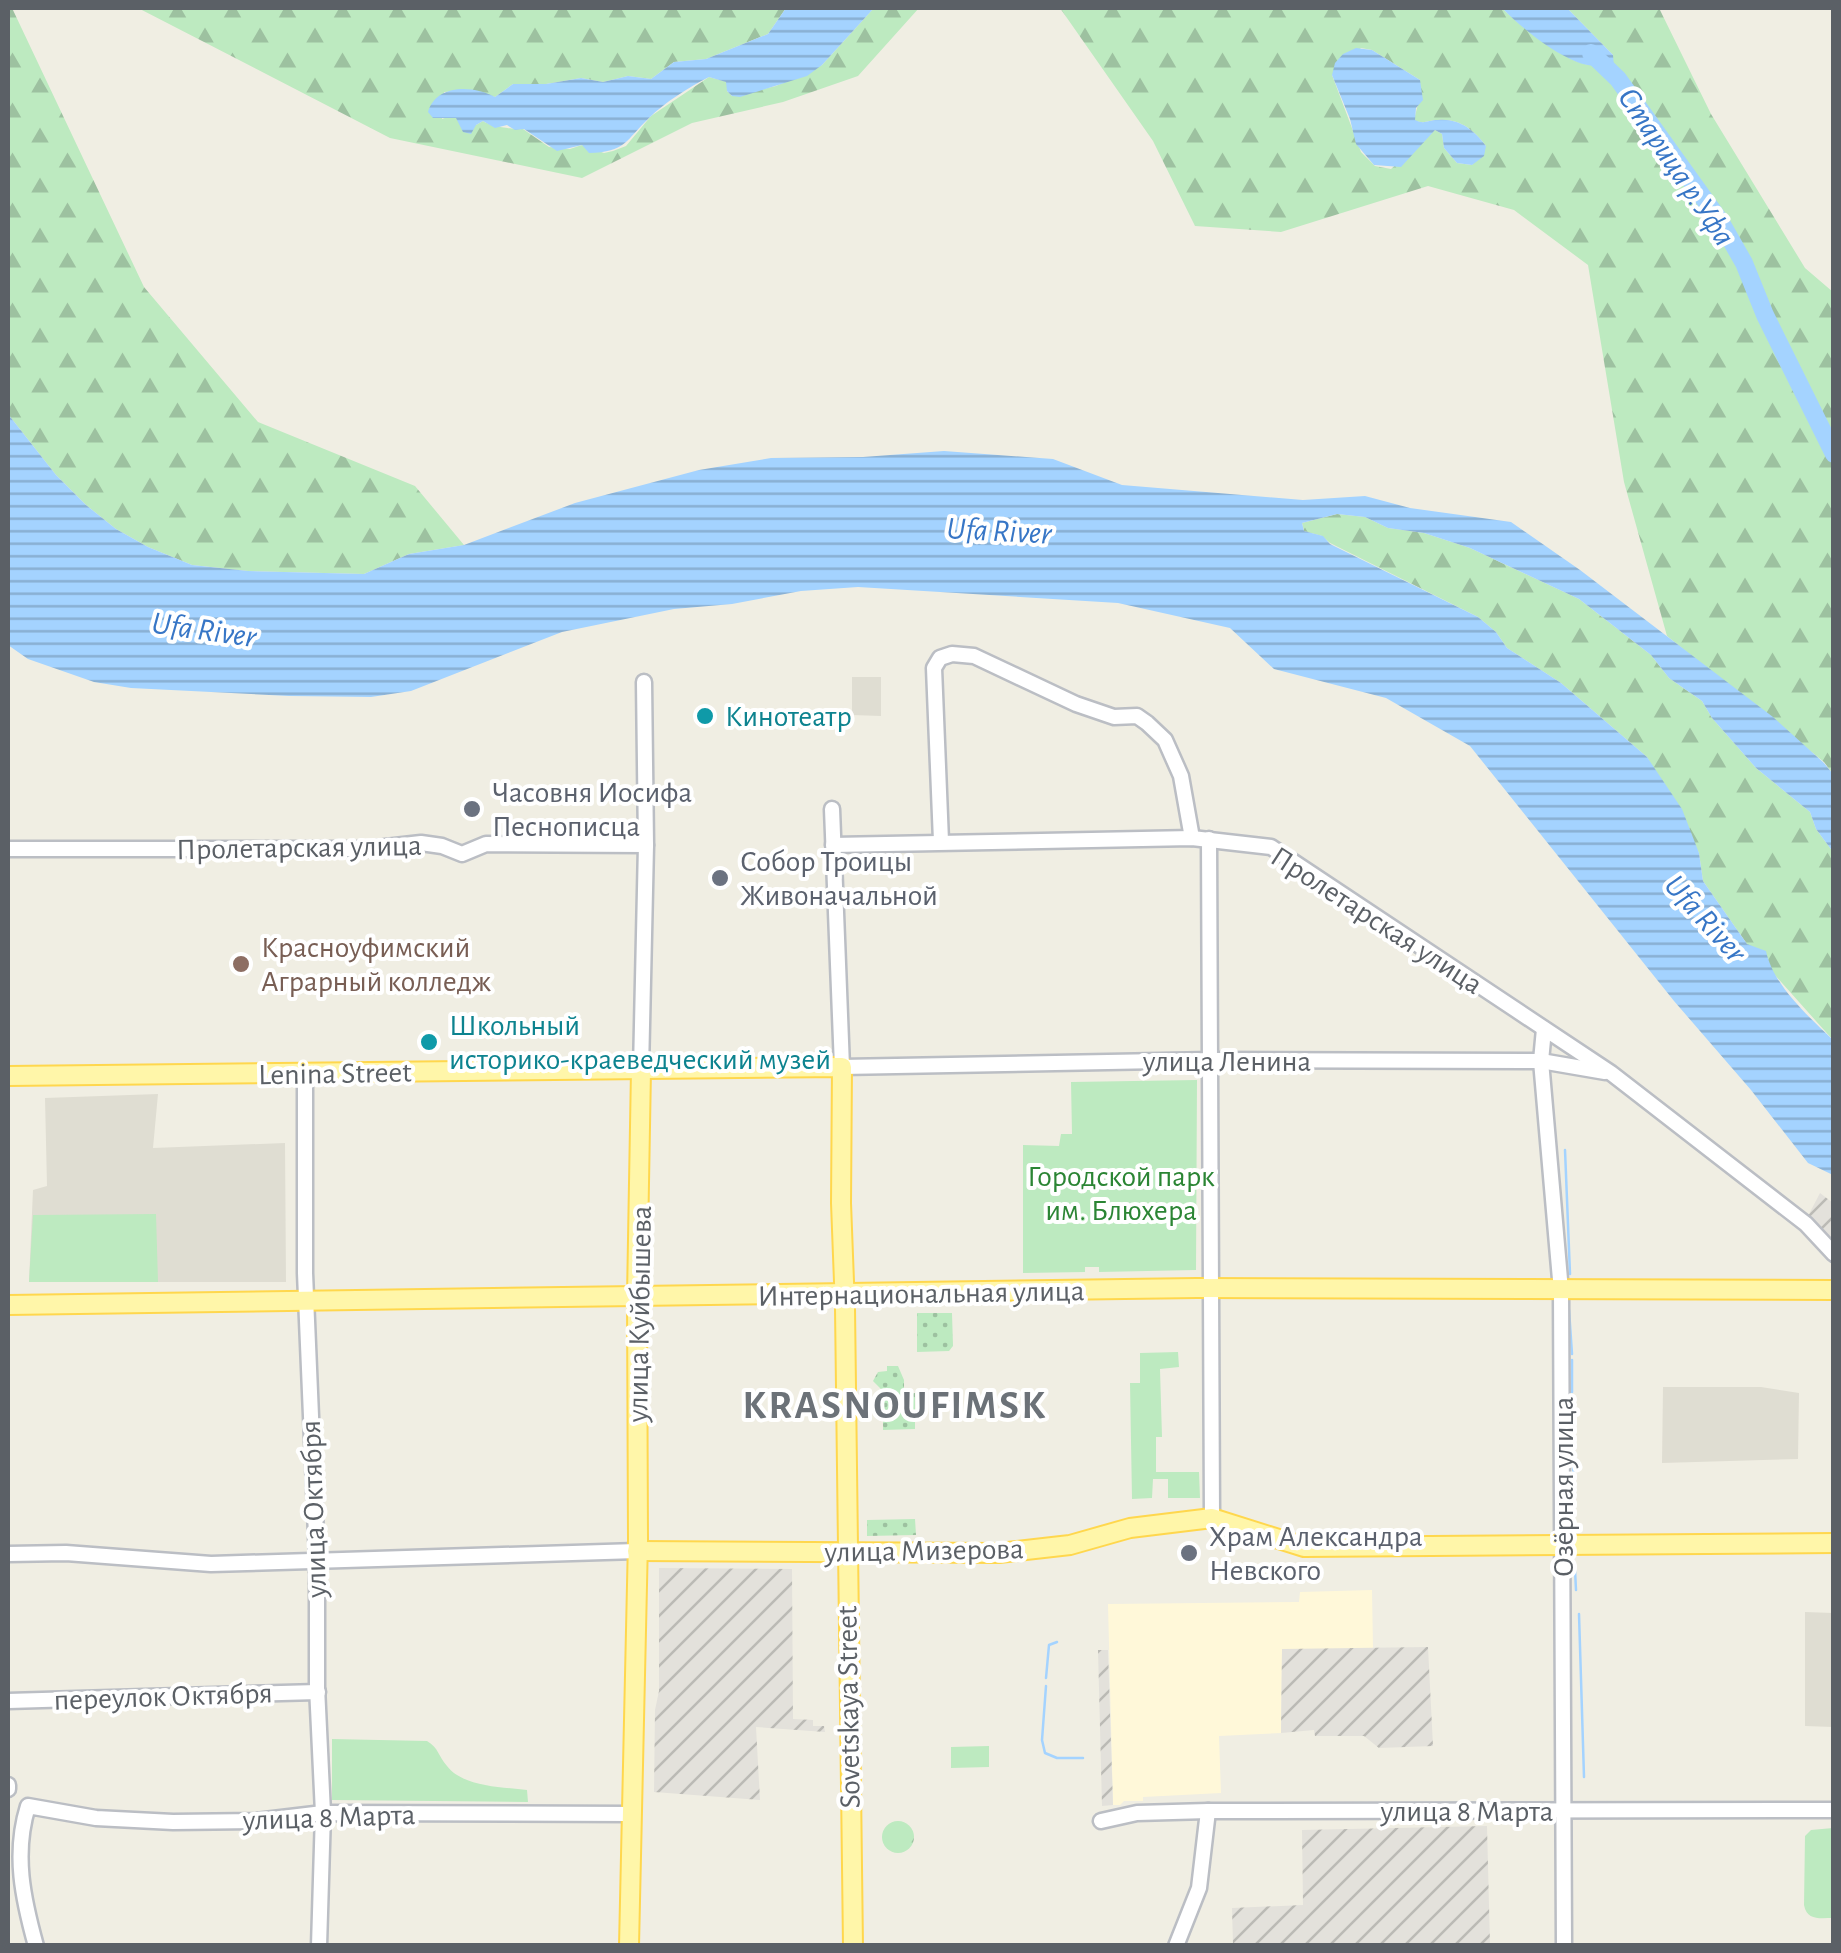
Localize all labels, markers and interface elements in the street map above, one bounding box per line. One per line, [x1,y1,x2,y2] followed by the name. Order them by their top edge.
[1611,82,1741,252] water label: Старица р.Уфа
[946,512,1054,550] water label: Ufa River
[150,607,260,653] water label: Ufa River
[725,702,852,732] place label: Кинотеатр
[694,705,716,727] marker: Кинотеатр
[492,778,692,842] place label: Часовня Иосифа Песнописца
[461,798,483,820] marker: Часовня Иосифа Песнописца
[176,831,422,865] street label: Пролетарская улица
[1265,841,1488,1000] street label: Пролетарская улица
[740,847,938,911] place label: Собор Троицы Живоначальной
[709,867,731,889] marker: Собор Троицы Живоначальной
[1658,869,1753,970] water label: Ufa River
[261,933,491,997] place label: Красноуфимский Аграрный колледж
[230,953,252,975] marker: Красноуфимский Аграрный колледж
[449,1011,831,1075] place label: Школьный историко-краеведческий музей
[418,1031,440,1053] marker: Школьный историко-краеведческий музей
[1142,1047,1311,1077] street label: улица Ленина
[258,1058,412,1090] street label: Lenina Street
[1027,1162,1215,1226] park label: Городской парк им. Блюхера
[623,1205,657,1424] street label: улица Куйбышева
[757,1276,1085,1312] street label: Интернациональная улица
[743,1386,1047,1426] district label: KRASNOUFIMSK
[1549,1397,1579,1577] street label: Озёрная улица
[296,1420,332,1599] street label: улица Октября
[1209,1522,1423,1586] place label: Храм Александра Невского
[823,1534,1024,1568] street label: улица Мизерова
[1178,1542,1200,1564] marker: Храм Александра Невского
[832,1605,866,1809] street label: Sovetskaya Street
[53,1678,273,1716] street label: переулок Октября
[1379,1797,1554,1827] street label: улица 8 Марта
[241,1800,416,1836] street label: улица 8 Марта

